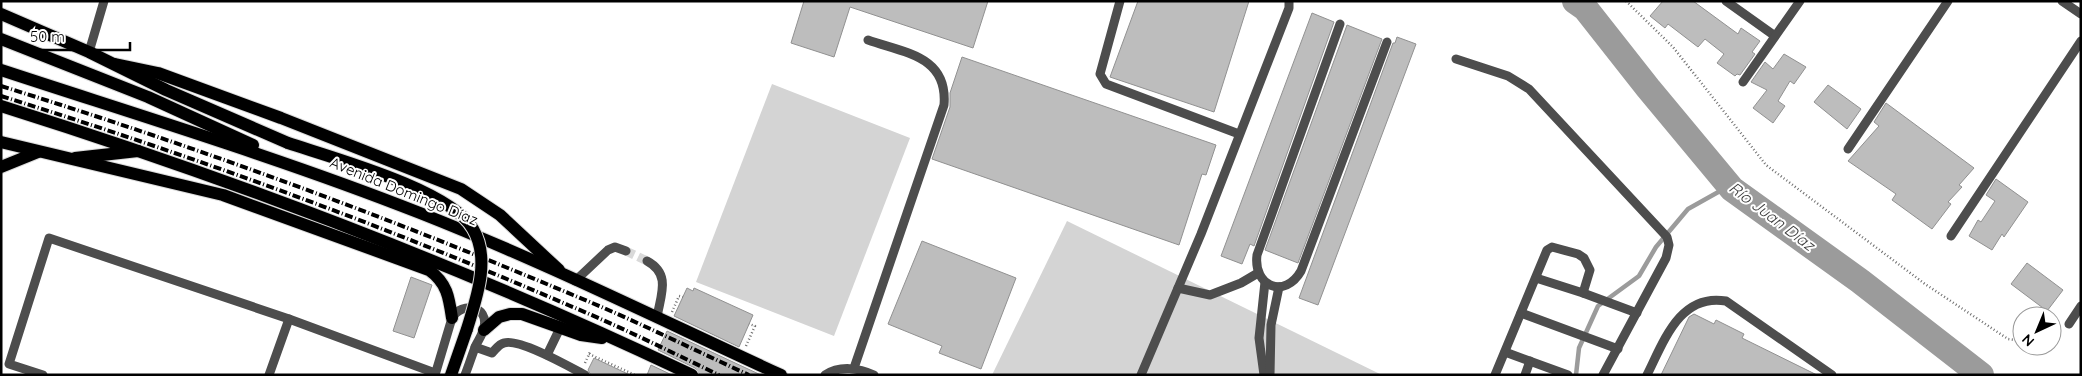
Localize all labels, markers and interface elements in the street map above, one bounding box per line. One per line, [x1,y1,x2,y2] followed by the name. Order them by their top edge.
[22,20,130,52] scale bar
[30,27,65,46] text: 50 m
[327,153,481,229] street label: Avenida Domingo Díaz
[1725,177,1820,255] water label: Río Juan Díaz
[2012,306,2062,356] north arrow
[2018,330,2038,350] text: N

